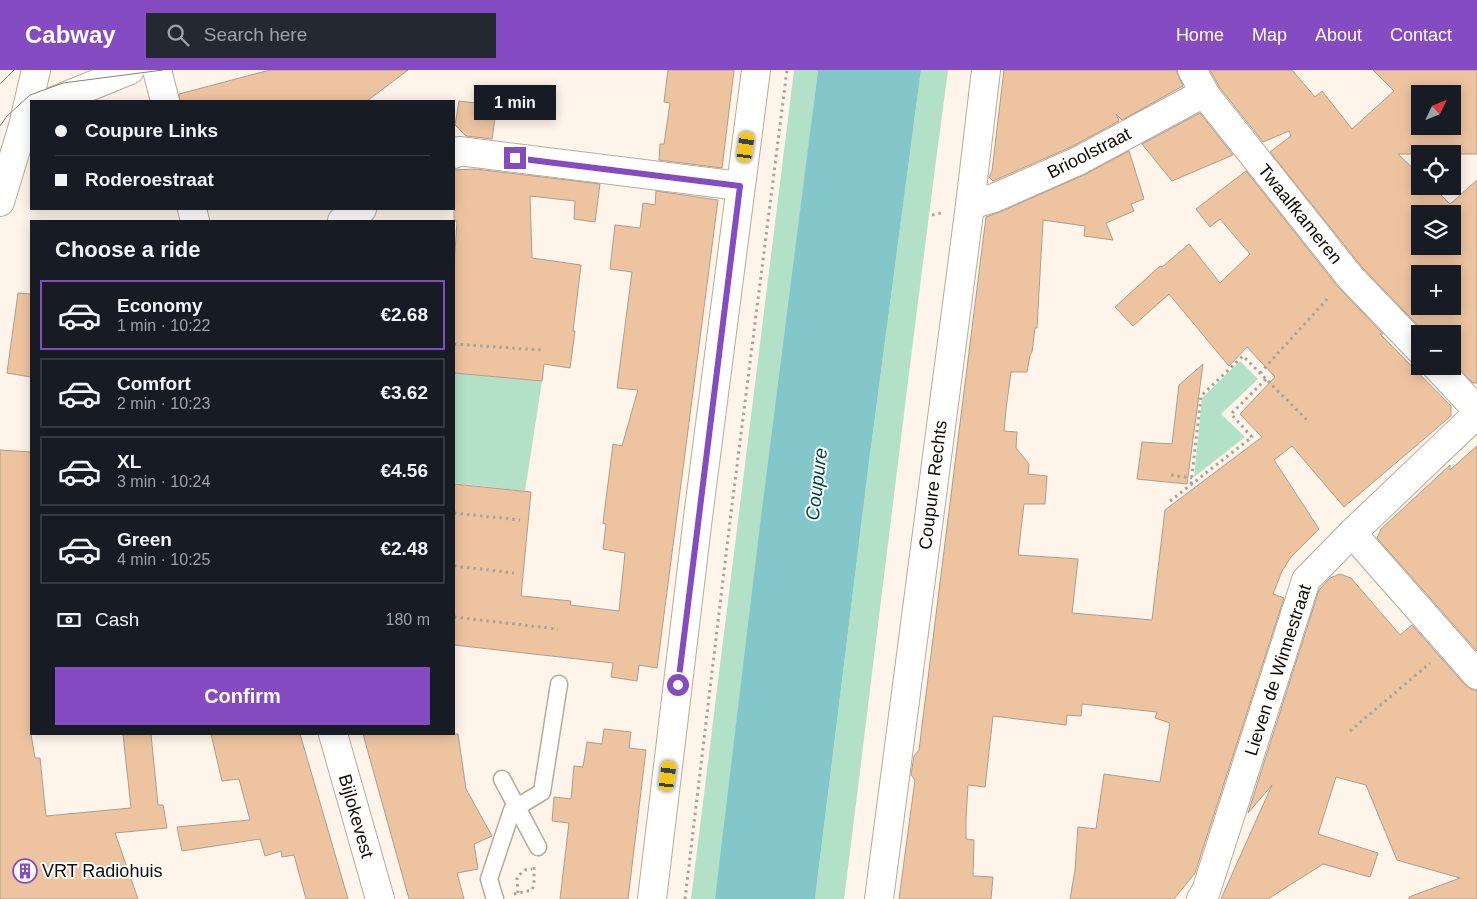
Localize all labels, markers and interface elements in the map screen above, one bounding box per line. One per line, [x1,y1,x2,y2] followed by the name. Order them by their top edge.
[146,13,496,58] search box
[25,21,116,48] text: Cabway
[164,21,192,49] icon: search
[204,24,307,45] text: Search here
[1176,25,1224,45] text: Home
[1252,25,1287,45] text: Map
[1315,25,1362,45] text: About
[1390,25,1452,45] text: Contact
[1411,85,1461,135] north arrow
[1411,85,1461,375] map controls
[474,86,556,121] callout: 1 min
[494,94,536,111] text: 1 min
[85,120,218,141] text: Coupure Links
[1044,123,1134,183] street label: Brioolstraat
[736,131,755,163] car
[1411,145,1461,195] button: locate
[504,147,526,169] route end
[1254,160,1346,268] street label: Twaalfkameren
[85,169,214,190] text: Roderoestraat
[1411,205,1461,255] button: layers
[55,237,200,262] text: Choose a ride
[1411,265,1461,315] button: +
[57,293,102,338] icon: car
[117,295,203,316] text: Economy
[380,304,428,325] text: €2.68
[117,317,210,334] text: 1 min · 10:22
[1411,325,1461,375] button: −
[57,371,102,416] icon: car
[117,373,191,394] text: Comfort
[380,382,428,403] text: €3.62
[117,395,210,412] text: 2 min · 10:23
[915,419,951,551] street label: Coupure Rechts
[802,447,831,522] water label: Coupure
[57,449,102,494] icon: car
[117,451,141,472] text: XL
[380,460,428,481] text: €4.56
[117,473,210,490] text: 3 min · 10:24
[57,527,102,572] icon: car
[117,529,172,550] text: Green
[380,538,428,559] text: €2.48
[117,551,210,568] text: 4 min · 10:25
[1241,582,1315,758] street label: Lieven de Winnestraat
[55,606,83,634] icon: cash
[95,609,139,630] text: Cash
[386,611,430,628] text: 180 m
[55,667,430,725] button: Confirm
[667,674,689,696] route start
[658,760,677,792] car
[335,772,377,860] street label: Bijlokevest
[12,858,38,884] building icon: VRT Radiohuis
[42,861,162,881] place label: VRT Radiohuis

